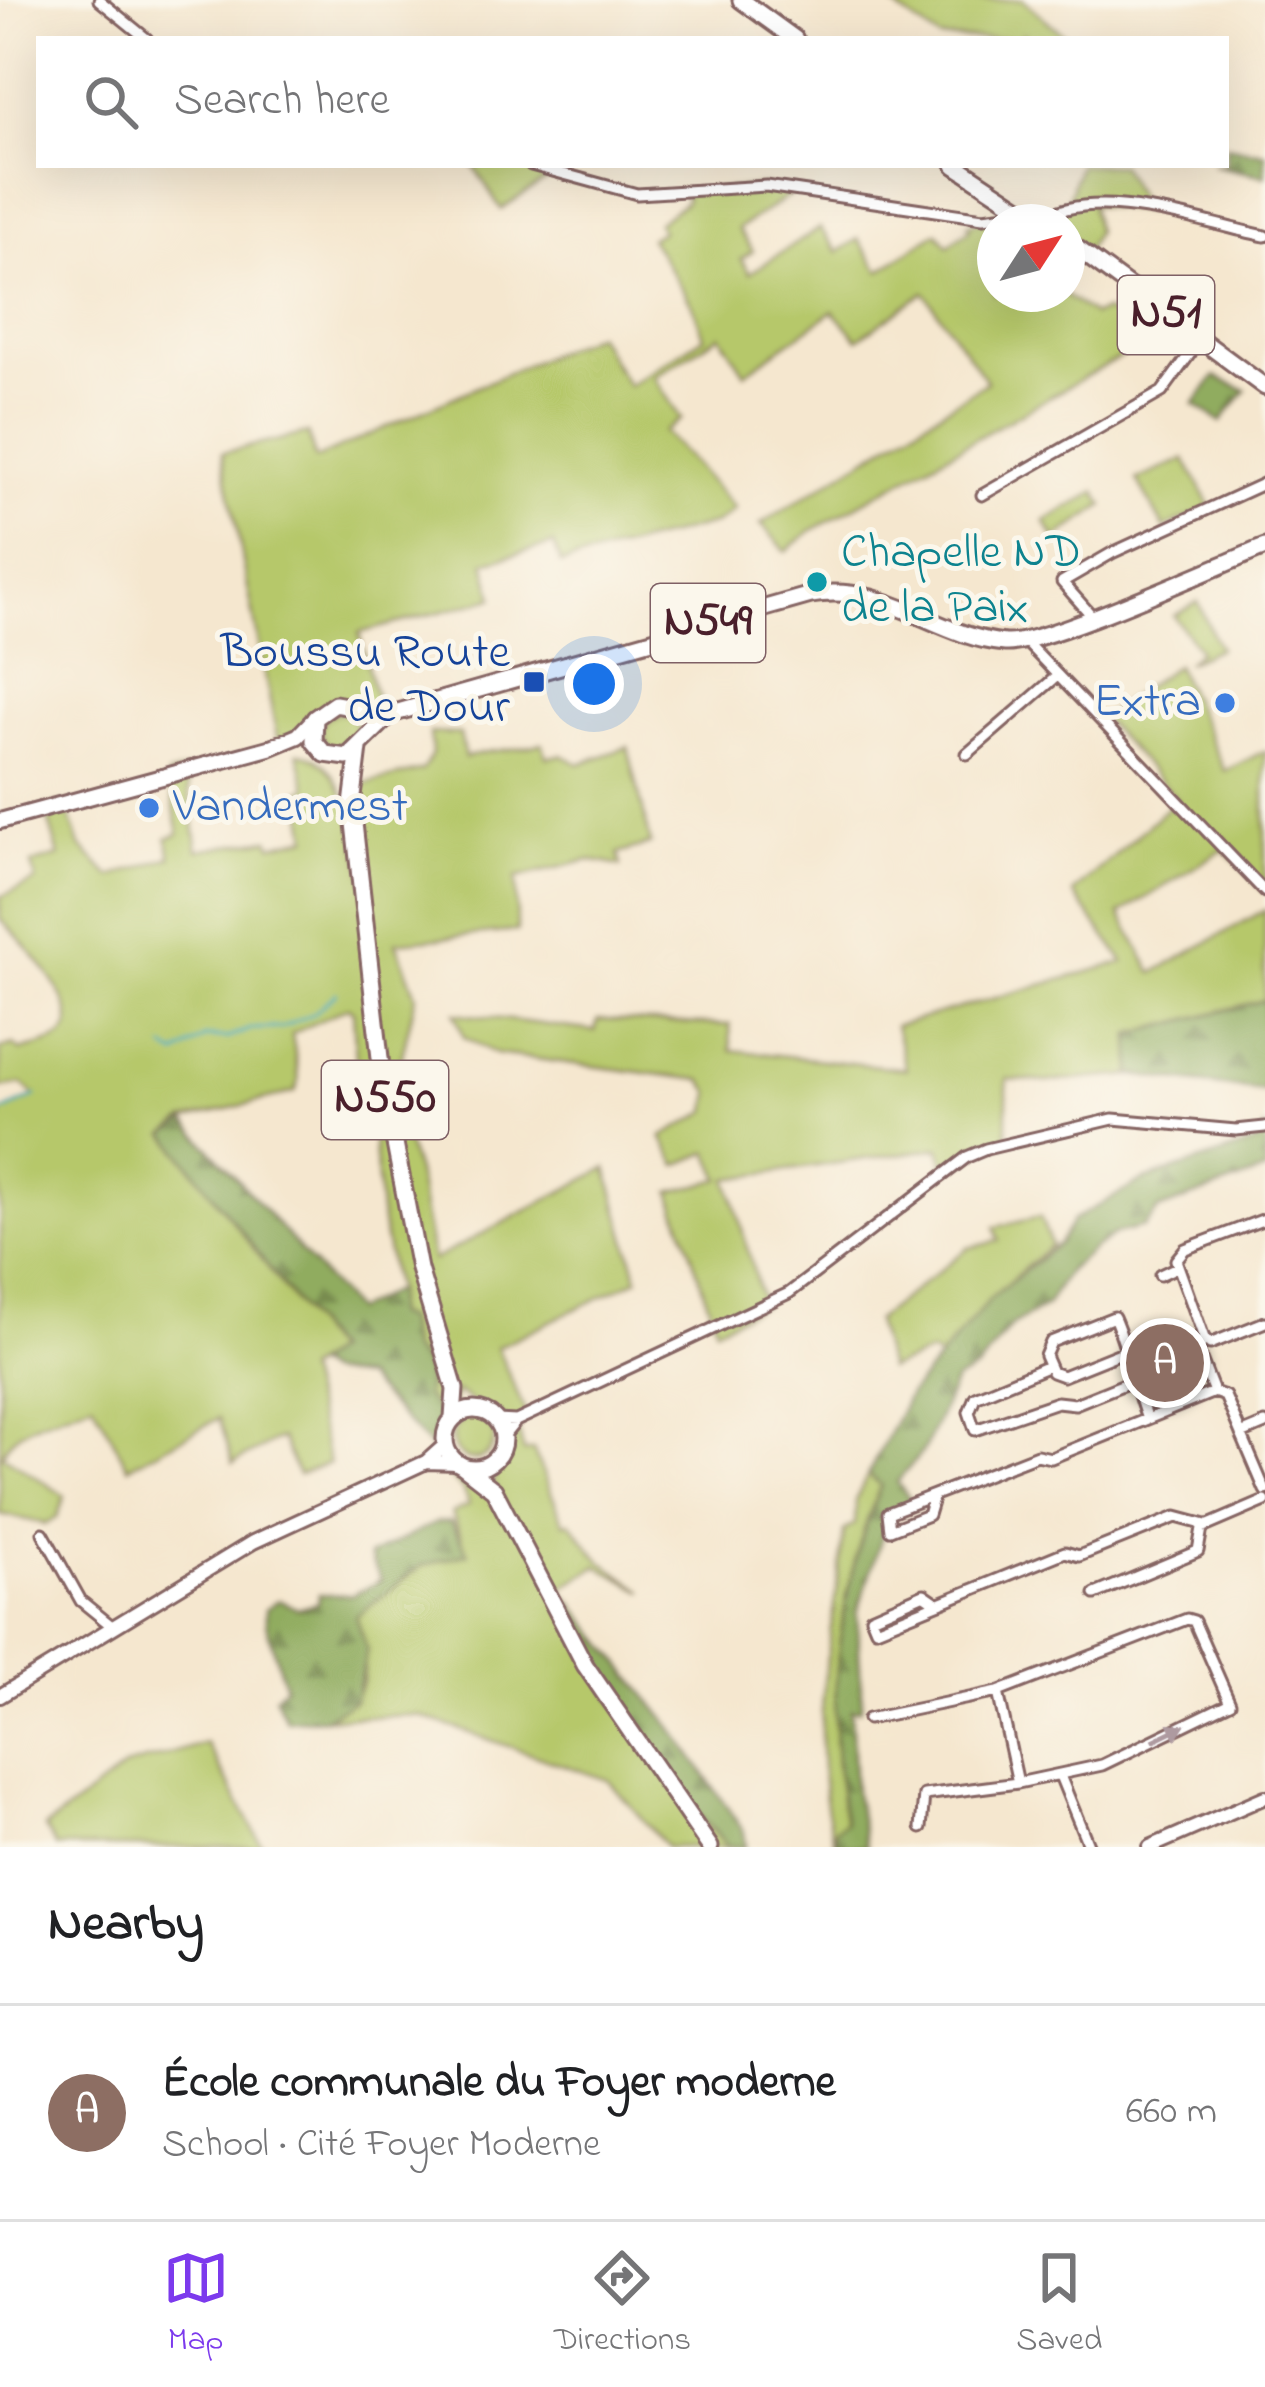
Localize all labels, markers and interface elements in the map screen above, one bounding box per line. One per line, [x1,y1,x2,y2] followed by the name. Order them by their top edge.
[36,36,1229,168] search box
[78,69,144,135] icon: search
[174,69,390,135] text: Search here
[977,204,1085,312] north arrow
[1118,276,1214,354] road number: N51
[841,519,1081,644] place label: Chapelle ND de la Paix
[804,569,830,595] marker: Chapelle ND de la Paix
[651,584,765,662] road number: N549
[220,619,510,744] place label: Boussu Route de Dour
[564,654,624,714] your location
[1093,668,1201,738] place label: Extra
[521,669,547,695] marker: Boussu Route de Dour
[1212,690,1238,716] marker: Extra
[172,773,408,843] place label: Vandermest
[136,795,162,821] marker: Vandermest
[322,1061,448,1139] road number: N550
[1126,1318,1204,1408] pin: A
[1152,1723,1187,1743] one-way arrow
[48,1888,204,1963] text: Nearby
[162,2051,836,2117] text: École communale du Foyer moderne
[75,2084,99,2141] text: A
[1126,2084,1217,2141] text: 660 m
[162,2117,601,2174] text: School · Cité Foyer Moderne
[163,2245,229,2365] tab: Map
[554,2245,691,2365] tab: Directions
[1016,2245,1102,2365] tab: Saved

